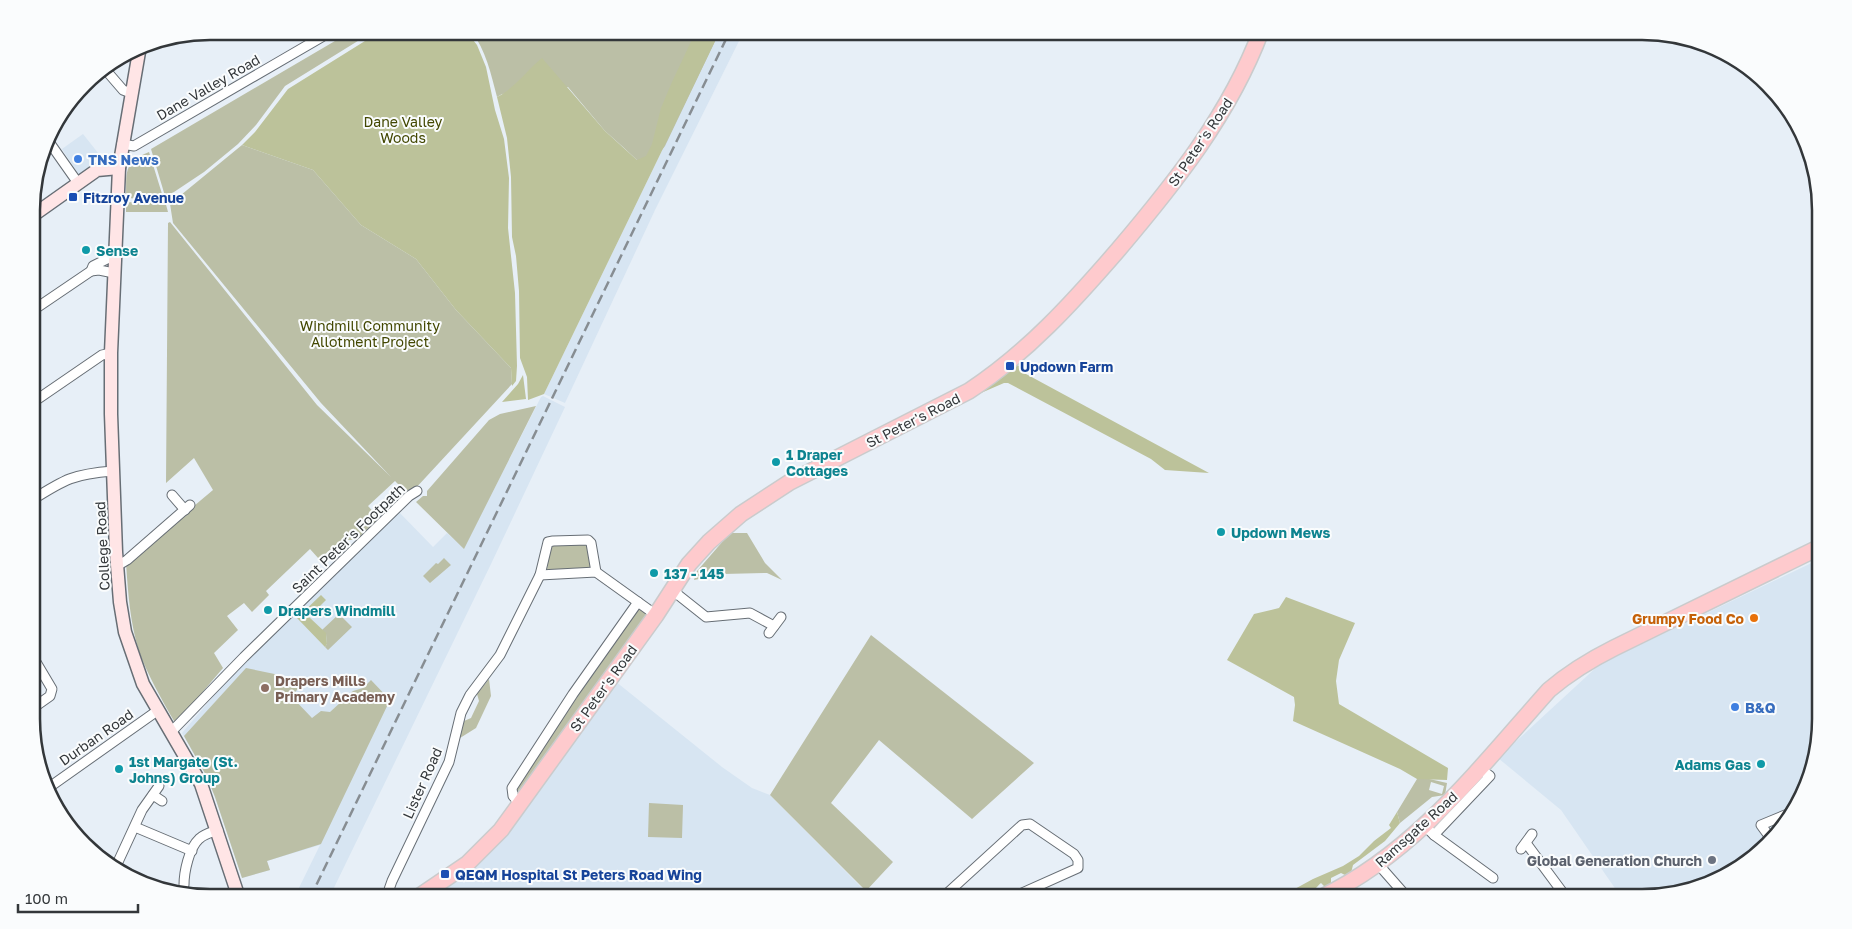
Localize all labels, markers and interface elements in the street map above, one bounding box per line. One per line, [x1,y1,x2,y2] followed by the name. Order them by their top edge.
[153,50,263,124] street label: Dane Valley Road
[1164,95,1236,189] street label: St Peter's Road
[364,113,443,146] park label: Dane Valley Woods
[88,151,159,168] place label: TNS News
[72,153,84,165] marker: TNS News
[83,189,184,206] place label: Fitzroy Avenue
[67,191,79,203] marker: Fitzroy Avenue
[96,242,138,259] place label: Sense
[80,244,92,256] marker: Sense
[300,317,440,350] park label: Windmill Community Allotment Project
[1020,358,1113,375] place label: Updown Farm
[1004,360,1016,372] marker: Updown Farm
[863,389,963,451] street label: St Peter's Road
[786,446,848,479] place label: 1 Draper Cottages
[770,456,782,468] marker: 1 Draper Cottages
[288,480,408,596] street label: Saint Peter's Footpath
[91,501,113,591] street label: College Road
[1231,524,1331,541] place label: Updown Mews
[1215,526,1227,538] marker: Updown Mews
[664,565,725,582] place label: 137 - 145
[648,567,660,579] marker: 137 - 145
[278,602,396,619] place label: Drapers Windmill
[262,604,274,616] marker: Drapers Windmill
[1632,610,1744,627] place label: Grumpy Food Co
[1748,612,1760,624] marker: Grumpy Food Co
[566,641,640,735] street label: St Peter's Road
[275,672,396,705] place label: Drapers Mills Primary Academy
[259,682,271,694] marker: Drapers Mills Primary Academy
[1745,699,1776,716] place label: B&Q
[1729,701,1741,713] marker: B&Q
[56,705,136,769] street label: Durban Road
[399,745,445,821] street label: Lister Road
[129,753,238,786] place label: 1st Margate (St. Johns) Group
[1675,756,1751,773] place label: Adams Gas
[1755,758,1767,770] marker: Adams Gas
[113,763,125,775] marker: 1st Margate (St. Johns) Group
[1371,788,1461,870] street label: Ramsgate Road
[1527,852,1702,869] place label: Global Generation Church
[1706,854,1718,866] marker: Global Generation Church
[455,866,702,883] place label: QEQM Hospital St Peters Road Wing
[439,868,451,880] marker: QEQM Hospital St Peters Road Wing
[18,882,138,914] scale bar
[25,889,68,907] text: 100 m

